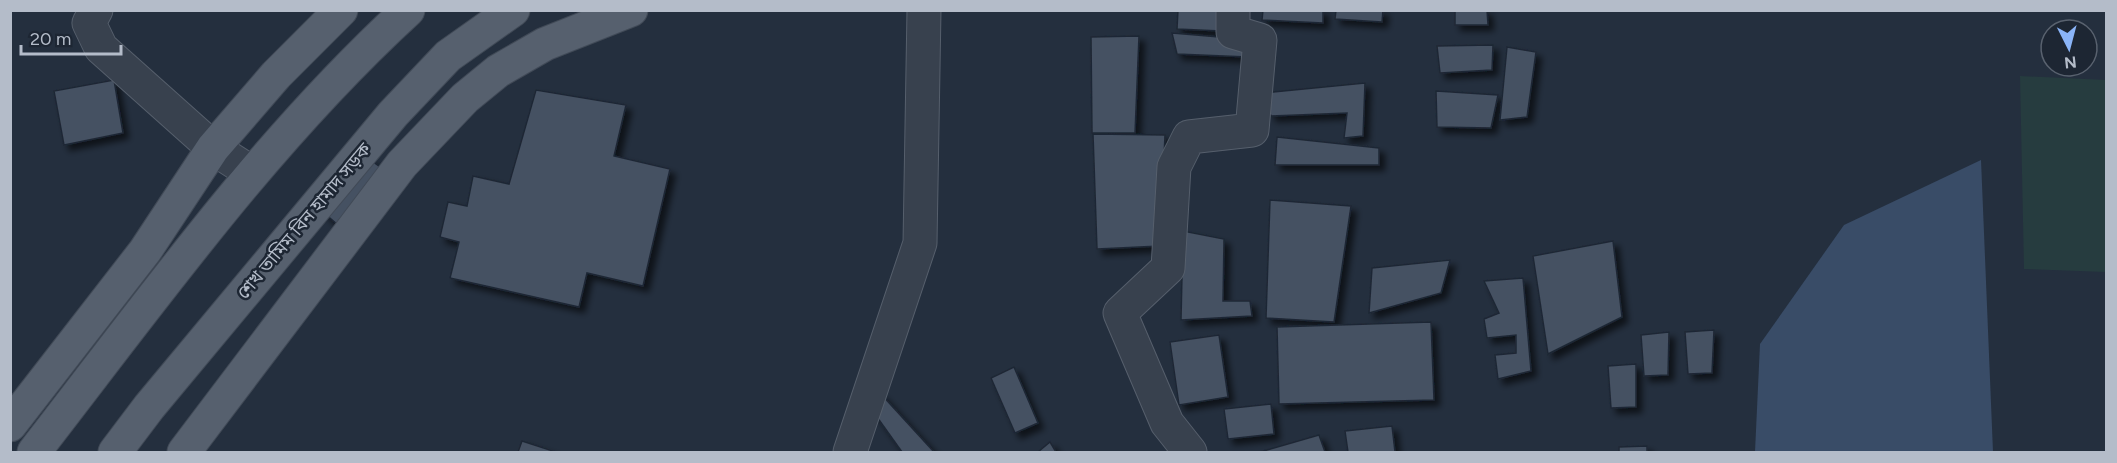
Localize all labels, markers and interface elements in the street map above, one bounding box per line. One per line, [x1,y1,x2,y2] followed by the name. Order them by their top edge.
[21,18,122,56] scale bar
[2039,18,2099,78] north arrow
[30,28,71,50] text: 20 m
[2063,52,2078,73] text: N
[232,138,376,304] street label: শেখ তামিম বিন হামাদ সড়ক

